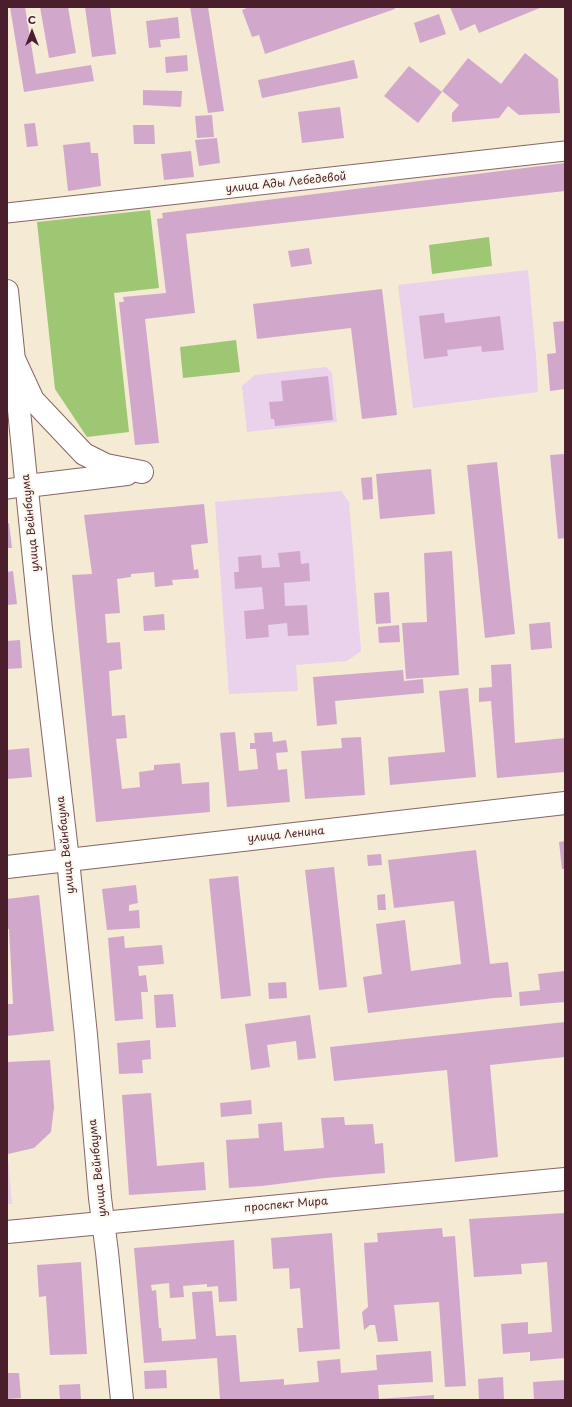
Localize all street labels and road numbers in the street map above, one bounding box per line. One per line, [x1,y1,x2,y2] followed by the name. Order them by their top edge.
[225,170,347,196] street label: улица Ады Лебедевой
[19,473,43,573] street label: улица Вейнбаума
[54,795,78,895] street label: улица Вейнбаума
[247,824,325,846] street label: улица Ленина
[86,1118,110,1218] street label: улица Вейнбаума
[244,1195,328,1215] street label: проспект Мира

